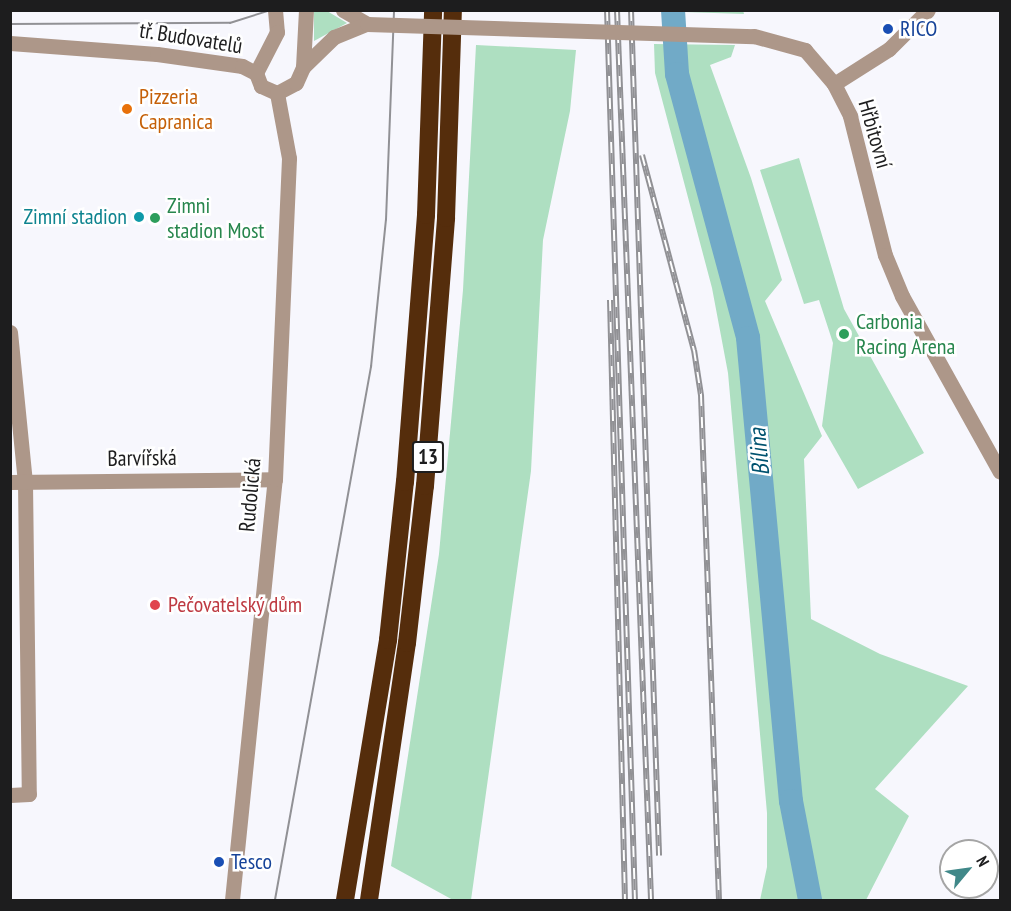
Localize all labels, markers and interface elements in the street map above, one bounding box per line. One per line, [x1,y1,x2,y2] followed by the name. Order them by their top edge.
[900,16,937,42] place label: RICO
[137,17,245,59] street label: tř. Budovatelů
[881,22,895,36] marker: RICO
[139,83,213,134] place label: Pizzeria Capranica
[853,97,897,171] street label: Hřbitovní
[120,102,134,116] marker: Pizzeria Capranica
[167,192,264,243] place label: Zimni stadion Most
[23,204,127,230] place label: Zimní stadion
[132,210,146,224] marker: Zimní stadion
[148,211,162,225] marker: Zimni stadion Most
[856,308,956,360] place label: Carbonia Racing Arena
[837,327,851,341] marker: Carbonia Racing Arena
[743,427,775,477] water label: Bílina
[412,439,444,475] road number: 13
[107,444,177,472] street label: Barvířská
[234,457,266,533] street label: Rudolická
[168,592,303,618] place label: Pečovatelský dům
[146,596,164,614] marker: Pečovatelský dům
[939,839,999,899] north arrow
[231,849,272,875] place label: Tesco
[972,853,994,870] text: N
[212,855,226,869] marker: Tesco

